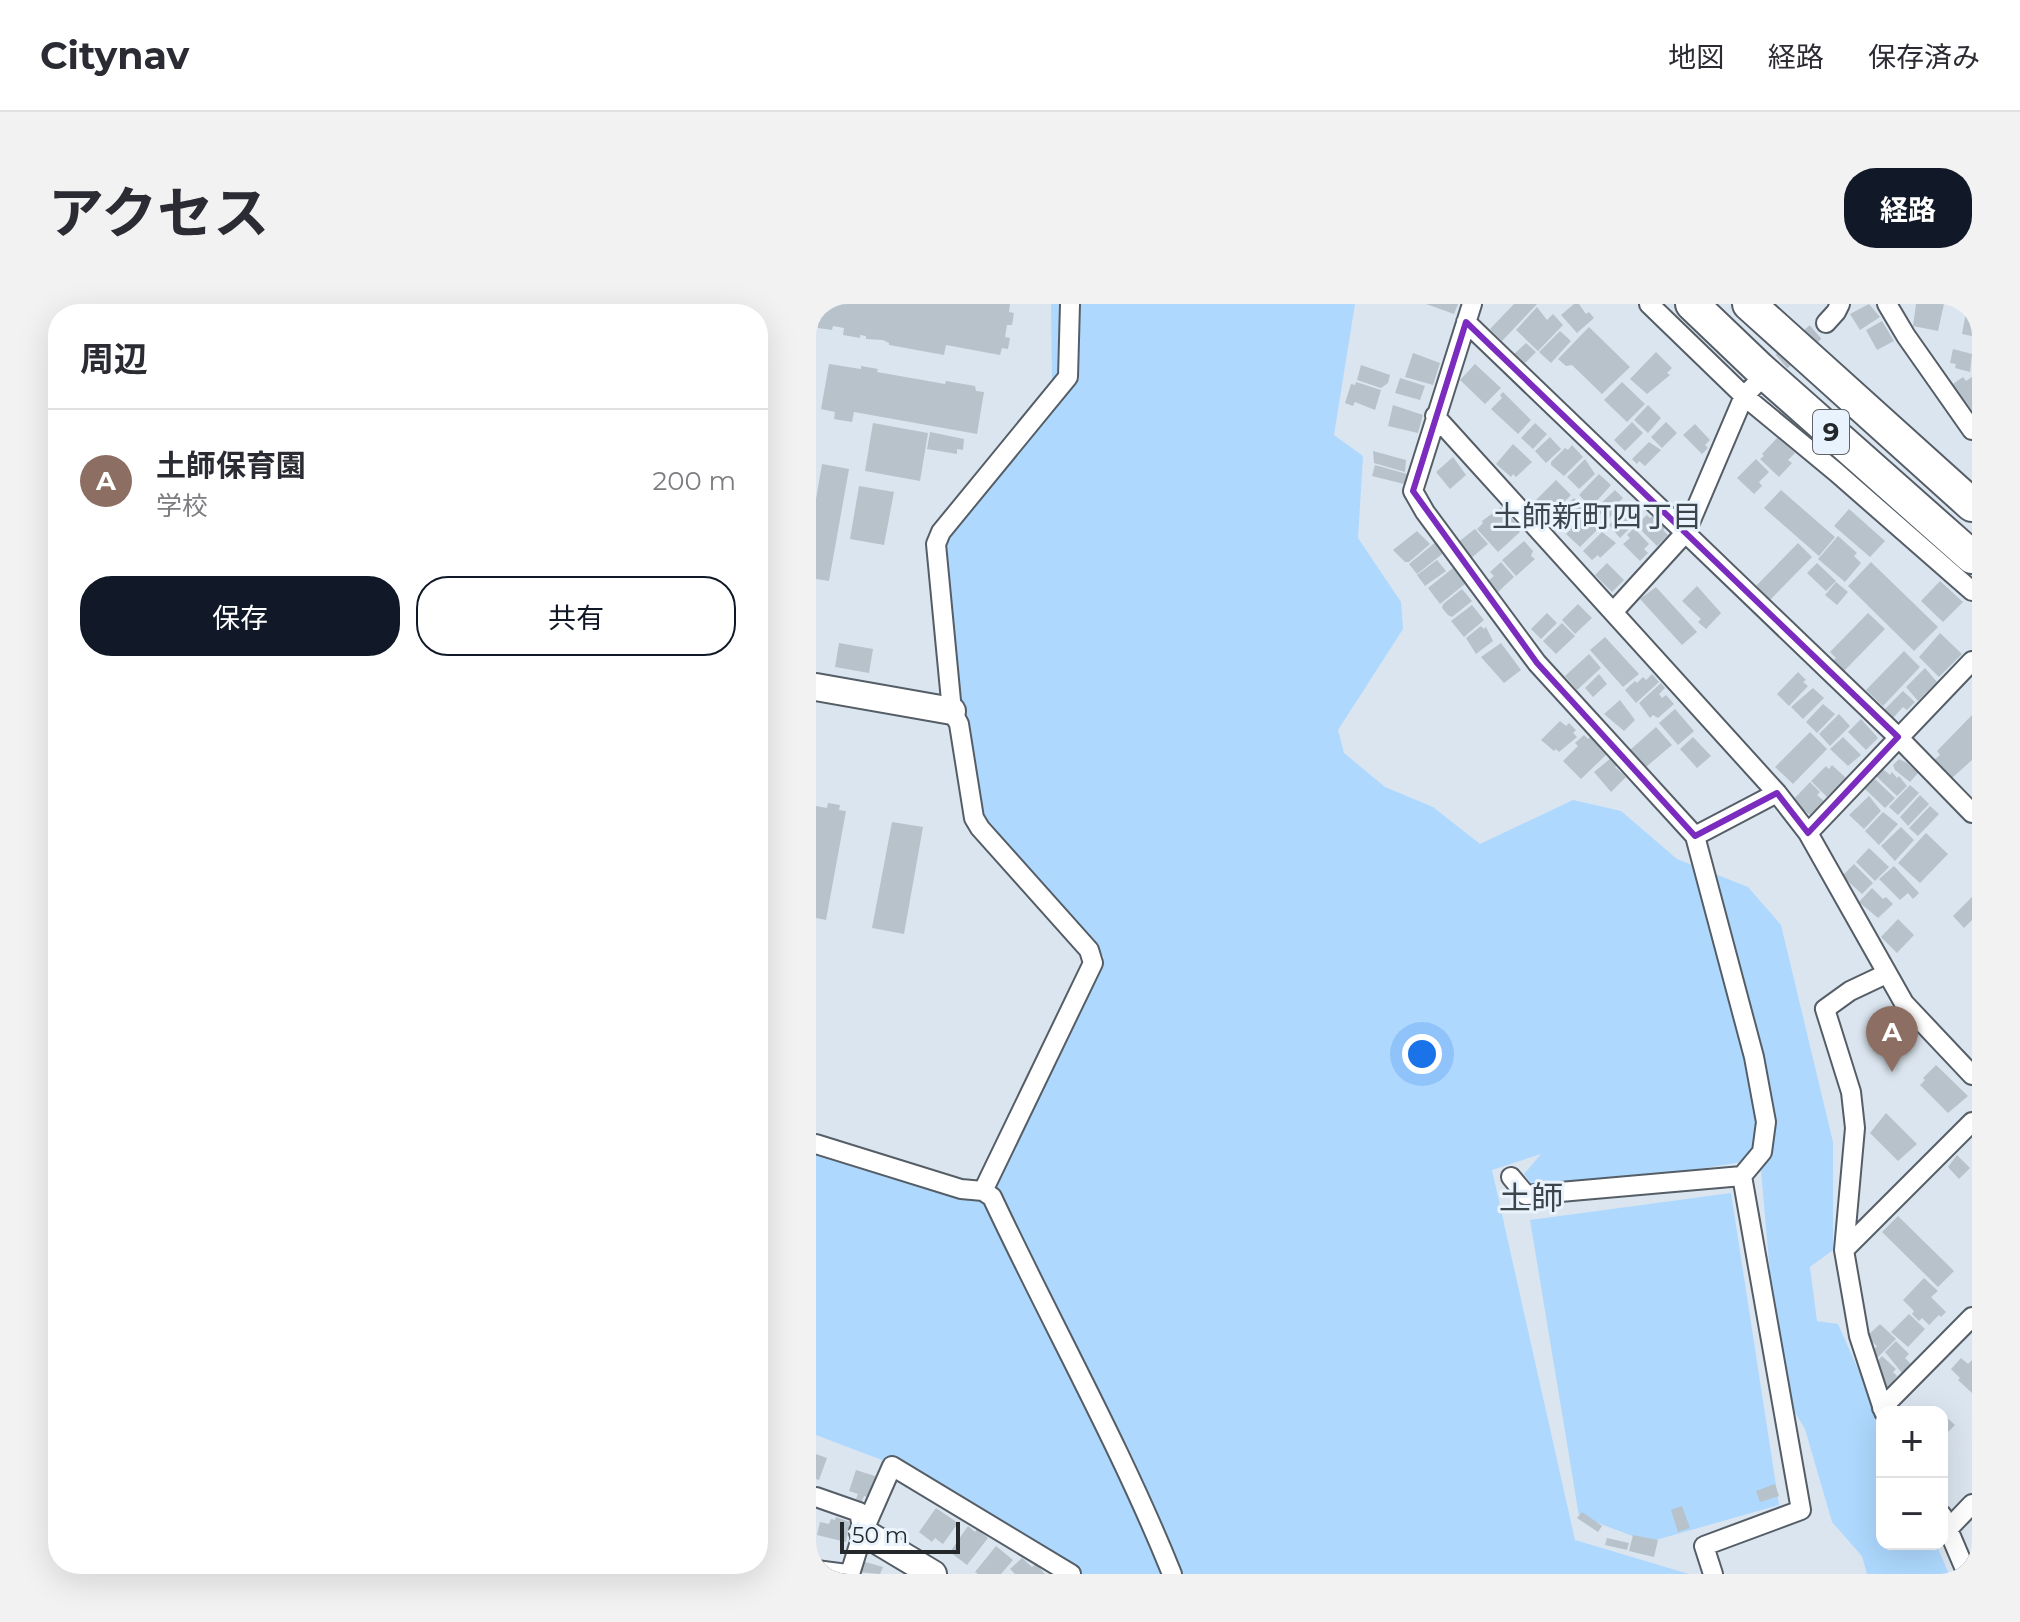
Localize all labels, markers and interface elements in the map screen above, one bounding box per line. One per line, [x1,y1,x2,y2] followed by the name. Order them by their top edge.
[40,32,189,79] text: Citynav
[1668,40,1724,74] text: 地図
[1768,40,1824,74] text: 経路
[1868,40,1980,74] text: 保存済み
[1844,168,1972,248] button: 経路
[48,179,269,247] text: アクセス
[80,338,148,380] text: 周辺
[1813,410,1849,454] road number: 9
[156,447,306,484] text: 土師保育園
[96,465,116,497] text: A
[652,465,736,497] text: 200 m
[156,490,208,522] text: 学校
[1492,498,1702,535] district label: 土師新町四丁目
[80,576,400,656] button: 保存
[416,576,736,656] button: 共有
[1866,1006,1918,1072] pin: A
[1402,1034,1442,1074] your location
[1499,1178,1563,1217] district label: 土師
[1876,1406,1948,1550] map controls
[1876,1406,1948,1478] button: +
[1876,1478,1948,1550] button: −
[840,1518,960,1554] scale bar
[852,1522,908,1549] text: 50 m

